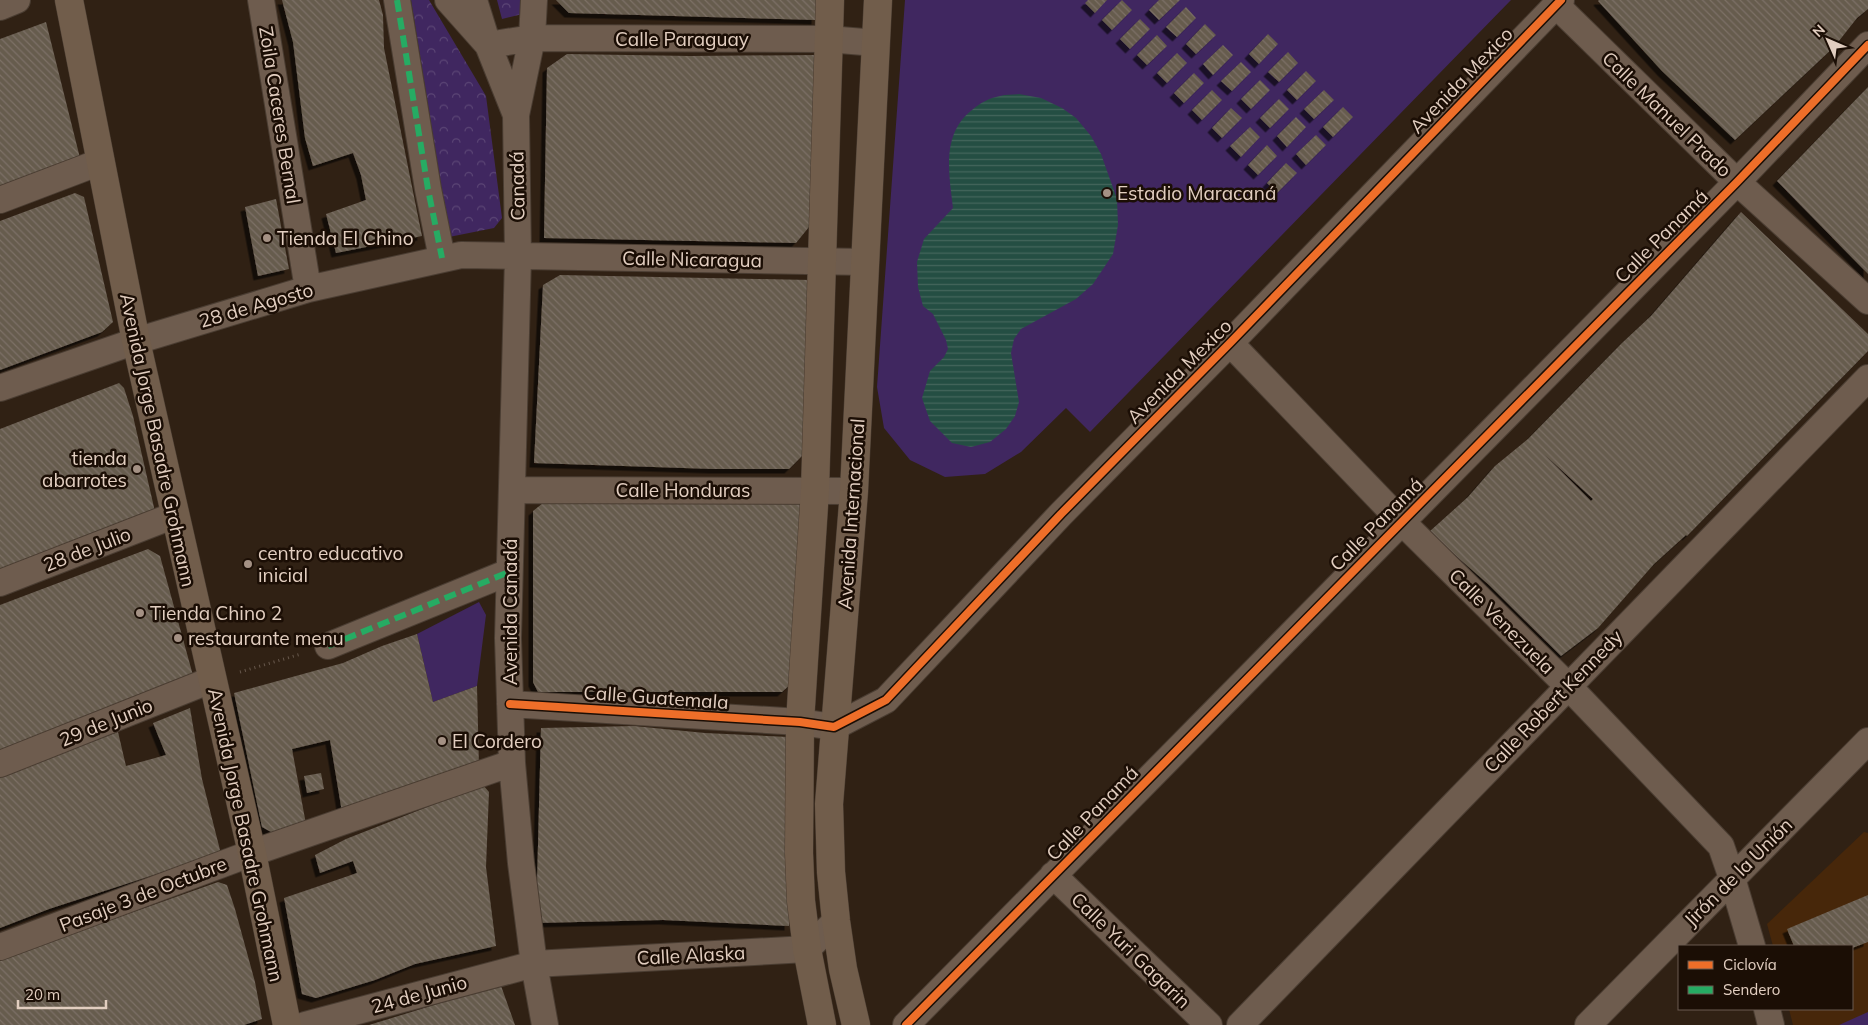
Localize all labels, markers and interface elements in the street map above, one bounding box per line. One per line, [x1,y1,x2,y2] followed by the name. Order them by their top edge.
[1803,15,1853,65] north arrow
[1809,21,1829,41] text: N
[1404,22,1518,138] street label: Avenida Mexico
[254,24,306,206] street label: Zoila Caceres Bernal
[615,27,749,51] street label: Calle Paraguay
[1597,46,1737,182] street label: Calle Manuel Prado
[504,151,530,221] street label: Canadá
[1117,181,1276,205] place label: Estadio Maracaná
[1609,184,1713,288] street label: Calle Panamá
[1101,187,1113,199] marker: Estadio Maracaná
[277,226,414,250] place label: Tienda El Chino
[261,232,273,244] marker: Tienda El Chino
[622,246,762,272] street label: Calle Nicaragua
[196,277,316,333] street label: 28 de Agosto
[115,291,201,589] street label: Avenida Jorge Basadre Grohmann
[1122,314,1236,428] street label: Avenida Mexico
[832,418,870,610] street label: Avenida Internacional
[42,446,127,492] place label: tienda abarrotes
[131,463,143,475] marker: tienda abarrotes
[1324,472,1428,576] street label: Calle Panamá
[616,478,750,502] street label: Calle Honduras
[40,521,134,577] street label: 28 de Julio
[498,539,522,685] street label: Avenida Canadá
[258,541,403,587] place label: centro educativo inicial
[242,558,254,570] marker: centro educativo inicial
[1444,563,1560,679] street label: Calle Venezuela
[150,601,282,625] place label: Tienda Chino 2
[134,607,146,619] marker: Tienda Chino 2
[1479,625,1627,777] street label: Calle Robert Kennedy
[188,626,344,650] place label: restaurante menu
[172,632,184,644] marker: restaurante menu
[583,680,729,714] street label: Calle Guatemala
[203,686,289,984] street label: Avenida Jorge Basadre Grohmann
[56,692,156,752] street label: 29 de Junio
[452,729,542,753] place label: El Cordero
[436,735,448,747] marker: El Cordero
[1041,761,1143,865] street label: Calle Panamá
[1679,813,1797,931] street label: Jirón de la Unión
[56,851,230,937] street label: Pasaje 3 de Octubre
[1066,887,1196,1013] street label: Calle Yuri Gagarin
[636,940,746,970] street label: Calle Alaska
[1678,945,1853,1010] legend
[1723,955,1777,974] text: Ciclovía
[368,970,470,1018] street label: 24 de Junio
[18,978,105,1010] scale bar
[1723,980,1780,999] text: Sendero
[25,985,60,1004] text: 20 m

